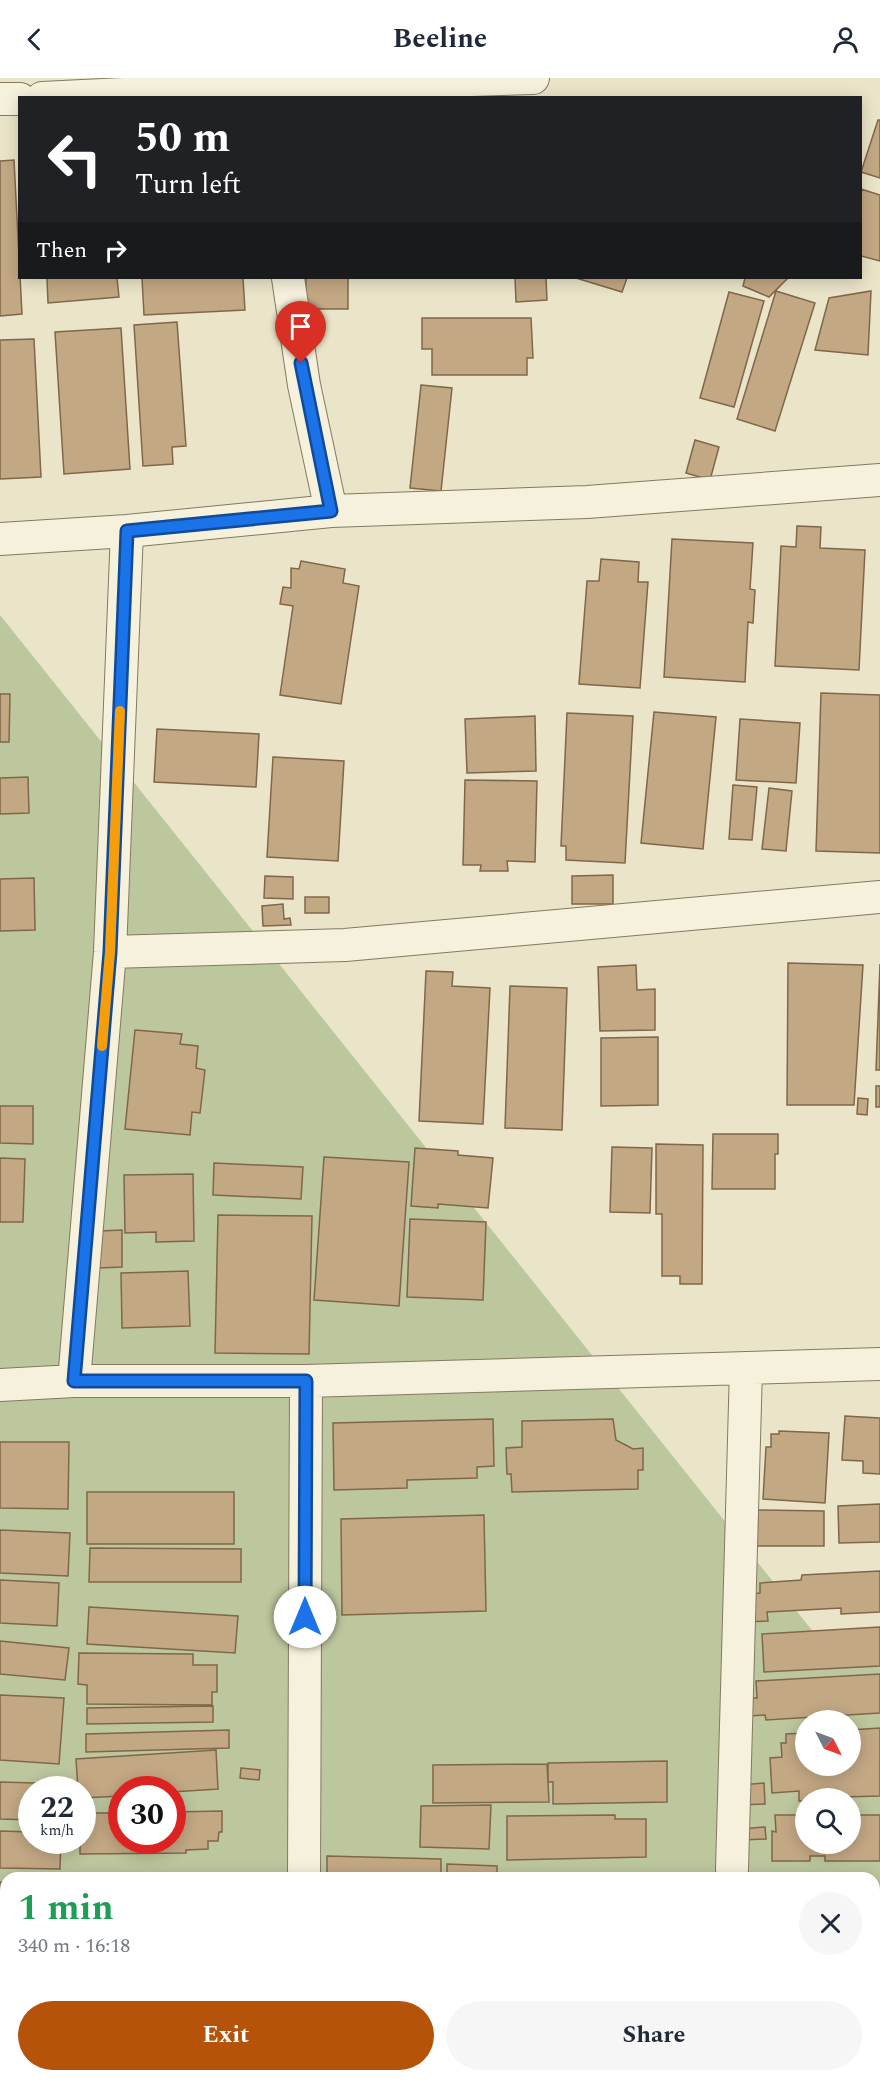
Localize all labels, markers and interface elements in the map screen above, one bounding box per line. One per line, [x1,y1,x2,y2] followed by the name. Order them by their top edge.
[393,18,487,60] text: Beeline
[18,23,51,56] icon: back
[829,23,862,56] icon: person
[135,107,230,170] text: 50 m
[36,120,114,198] icon: left
[135,164,241,206] text: Turn left
[36,234,87,267] text: Then
[99,234,132,267] icon: right
[275,301,326,363] pin
[284,310,317,343] icon: arrive
[273,1585,337,1649] position arrow
[795,1710,861,1776] north arrow
[795,1710,861,1854] map controls
[108,1776,186,1854] speed limit sign: 30
[40,1785,74,1831] text: 22
[795,1788,861,1854] button: search
[40,1819,74,1842] text: km/h
[18,1881,114,1936] text: 1 min
[799,1892,862,1955] button: close
[18,1931,130,1961] text: 340 m · 16:18
[18,2001,434,2070] button: Exit
[446,2001,862,2070] button: Share

